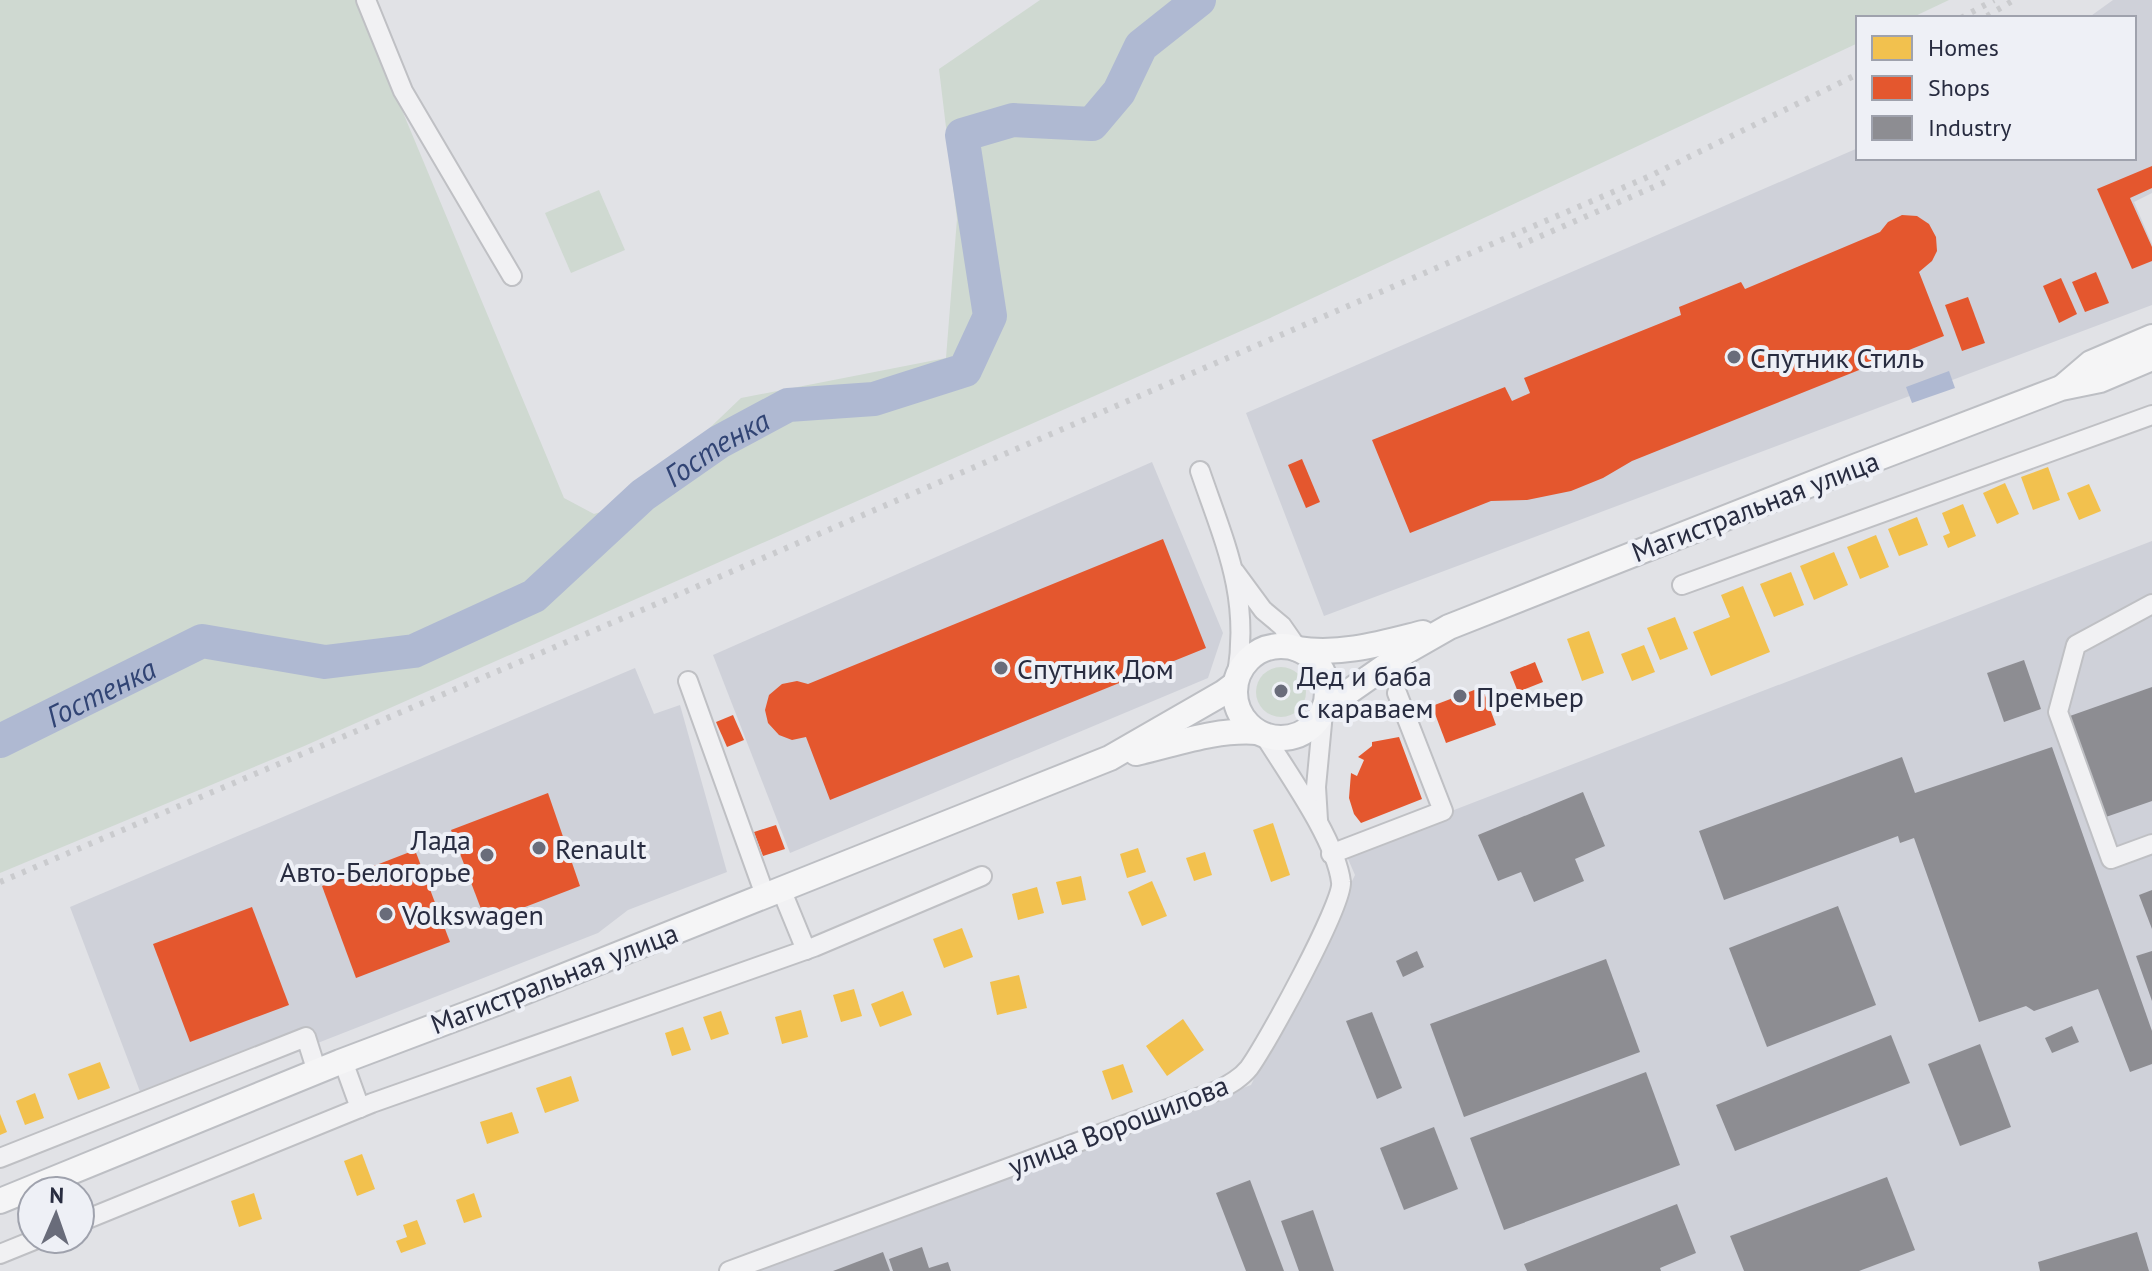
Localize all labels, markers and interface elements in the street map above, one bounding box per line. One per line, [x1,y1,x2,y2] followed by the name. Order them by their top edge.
[1856,16,2136,160] legend
[1928,32,1999,63] text: Homes
[1928,72,1990,103] text: Shops
[1928,112,2012,143] text: Industry
[1750,339,1924,376] place label: Спутник Стиль
[1725,348,1743,366] marker: Спутник Стиль
[655,399,776,495] water label: Гостенка
[1626,442,1884,570] street label: Магистральная улица
[39,648,162,735] water label: Гостенка
[1017,650,1174,687] place label: Спутник Дом
[1297,657,1434,726] place label: Дед и баба с караваем
[992,659,1010,677] marker: Спутник Дом
[1476,678,1584,715] place label: Премьер
[1272,682,1290,700] marker: Дед и баба с караваем
[1451,687,1469,705] marker: Премьер
[280,821,471,890] place label: Лада Авто-Белогорье
[555,830,647,867] place label: Renault
[530,839,548,857] marker: Renault
[478,846,496,864] marker: Лада Авто-Белогорье
[401,896,544,933] place label: Volkswagen
[377,905,395,923] marker: Volkswagen
[425,914,683,1042] street label: Магистральная улица
[1003,1066,1233,1184] street label: улица Ворошилова
[16,1175,96,1255] north arrow
[49,1181,64,1209] text: N

